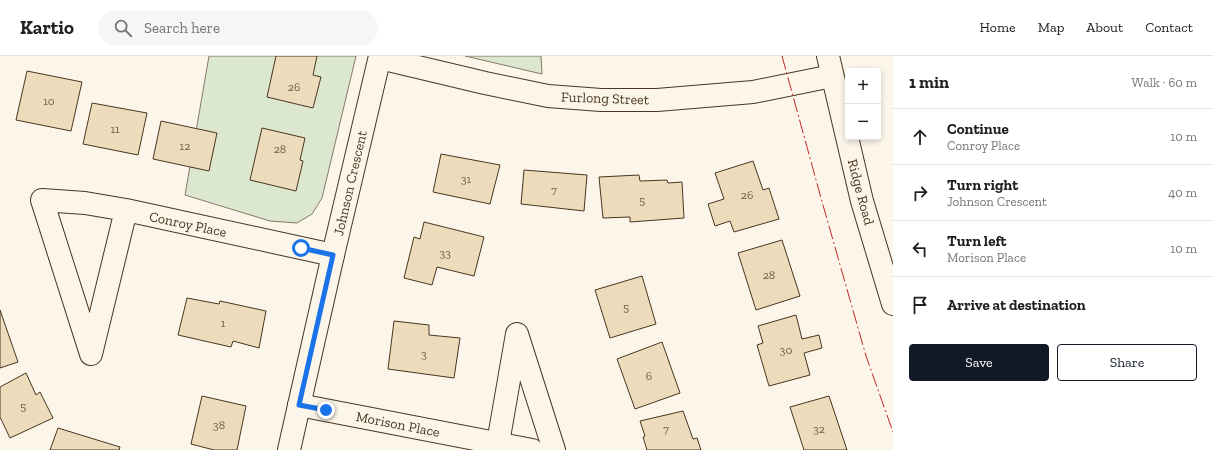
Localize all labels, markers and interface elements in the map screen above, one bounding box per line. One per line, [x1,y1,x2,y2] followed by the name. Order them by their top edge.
[98,10,378,46] search box
[20,16,74,39] text: Kartio
[112,17,134,39] icon: search
[144,19,220,37] text: Search here
[980,19,1016,36] text: Home
[1038,19,1064,36] text: Map
[1086,19,1123,36] text: About
[1145,19,1193,36] text: Contact
[845,68,881,140] map controls
[845,68,881,104] button: +
[909,72,949,92] text: 1 min
[1132,75,1197,90] text: Walk · 60 m
[288,80,300,94] house number: 26
[561,88,650,109] street label: Furlong Street
[43,94,55,108] house number: 10
[845,104,881,140] button: −
[947,120,1009,138] text: Continue
[110,122,120,136] house number: 11
[909,126,931,148] icon: ahead
[330,128,371,237] street label: Johnson Crescent
[1170,129,1197,144] text: 10 m
[947,138,1020,153] text: Conroy Place
[180,139,190,153] house number: 12
[274,142,286,156] house number: 28
[844,157,878,227] street label: Ridge Road
[461,172,472,186] house number: 31
[947,176,1018,194] text: Turn right
[909,182,931,204] icon: right
[551,183,557,197] house number: 7
[1168,185,1197,200] text: 40 m
[741,188,753,202] house number: 26
[639,193,645,207] house number: 5
[947,194,1047,209] text: Johnson Crescent
[148,208,229,241] street label: Conroy Place
[947,232,1007,250] text: Turn left
[909,238,931,260] icon: left
[292,239,310,257] route start
[1170,241,1197,256] text: 10 m
[439,246,451,260] house number: 33
[947,250,1026,265] text: Morison Place
[763,268,775,282] house number: 28
[909,294,931,316] icon: arrive
[947,296,1086,314] text: Arrive at destination
[623,300,629,314] house number: 5
[221,316,226,330] house number: 1
[780,343,792,357] house number: 30
[909,344,1049,381] button: Save
[1057,344,1197,381] button: Share
[421,347,427,361] house number: 3
[646,369,652,383] house number: 6
[20,399,26,413] house number: 5
[317,401,335,419] route end
[355,408,442,441] street label: Morison Place
[213,418,225,432] house number: 38
[663,422,669,436] house number: 7
[813,422,825,436] house number: 32

